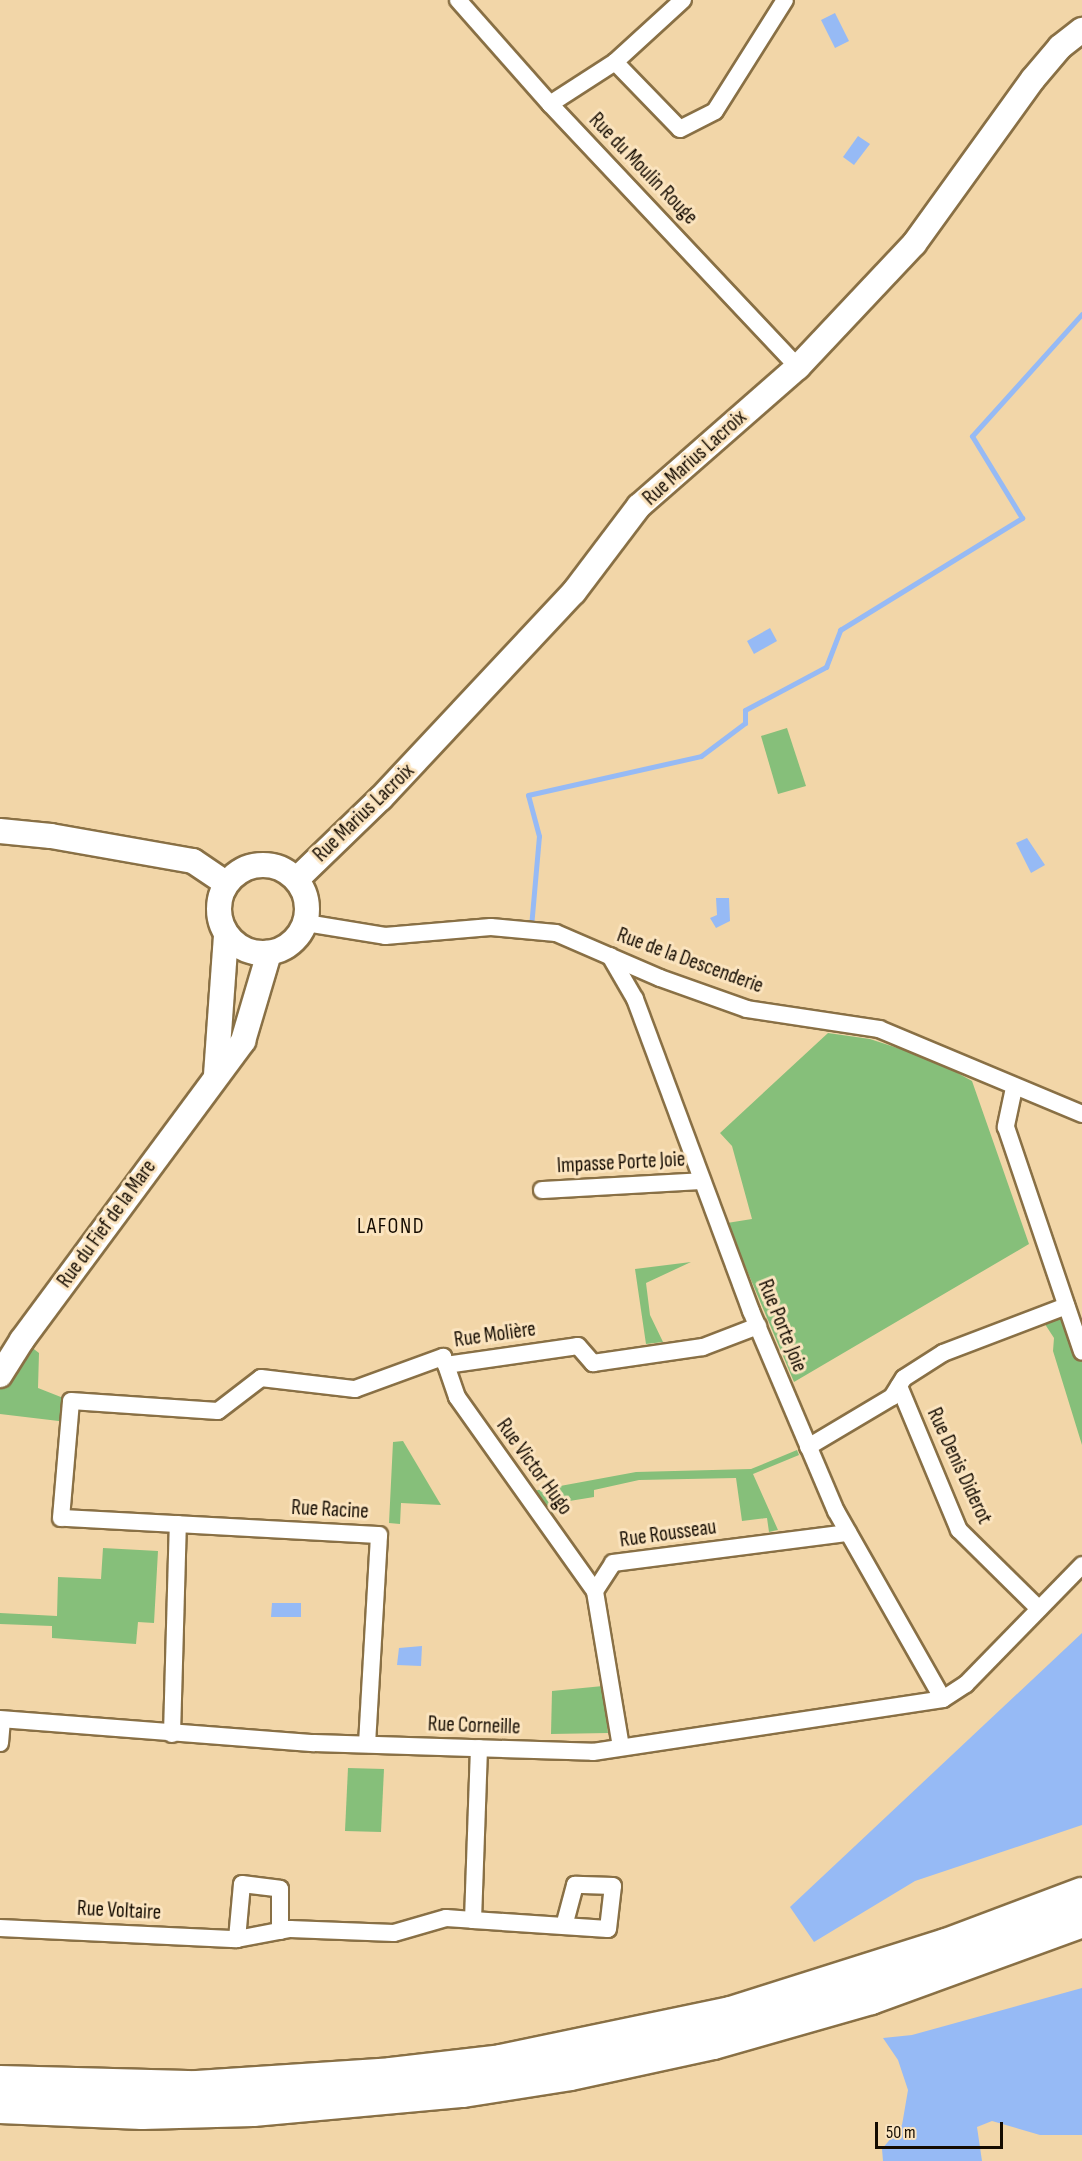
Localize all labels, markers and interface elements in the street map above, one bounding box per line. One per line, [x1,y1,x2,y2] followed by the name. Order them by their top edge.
[583,108,703,230] street label: Rue du Moulin Rouge
[638,405,752,511] street label: Rue Marius Lacroix
[308,759,420,867] street label: Rue Marius Lacroix
[613,923,767,999] street label: Rue de la Descenderie
[556,1147,686,1179] street label: Impasse Porte Joie
[52,1155,162,1293] street label: Rue du Fief de la Mare
[357,1214,425,1240] district label: LAFOND
[752,1276,812,1376] street label: Rue Porte Joie
[453,1317,537,1353] street label: Rue Molière
[921,1404,997,1528] street label: Rue Denis Diderot
[491,1414,577,1520] street label: Rue Victor Hugo
[291,1495,369,1525] street label: Rue Racine
[618,1515,718,1553] street label: Rue Rousseau
[427,1712,521,1740] street label: Rue Corneille
[76,1896,162,1926] street label: Rue Voltaire
[878,2110,1006,2148] scale bar
[886,2122,916,2143] text: 50 m

